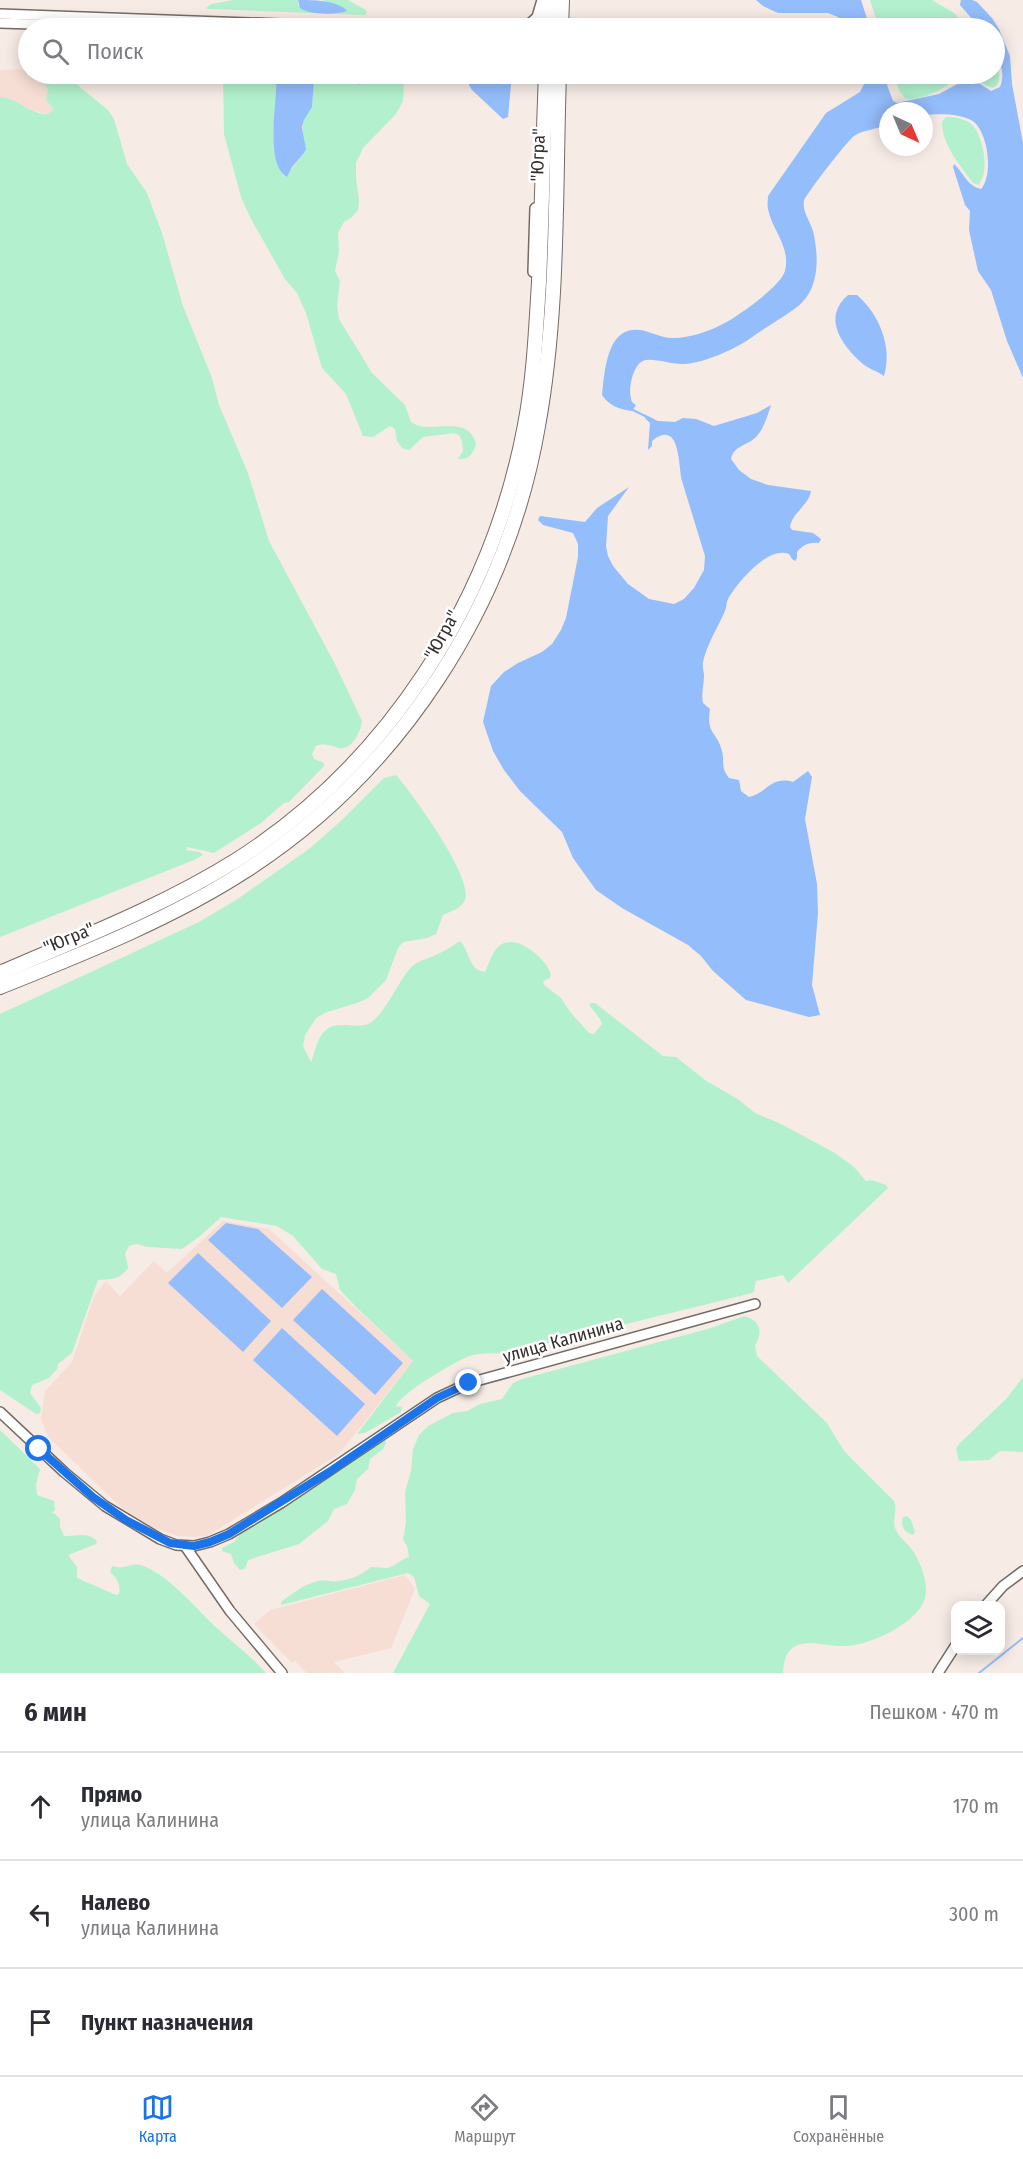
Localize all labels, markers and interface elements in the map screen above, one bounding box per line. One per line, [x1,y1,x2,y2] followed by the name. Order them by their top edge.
[18,18,1005,84] search box
[39,35,72,68] icon: search
[87,38,143,65] text: Поиск
[879,102,933,156] north arrow
[526,128,550,182] street label: "Югра"
[419,606,465,664] street label: "Югра"
[40,917,98,959] street label: "Югра"
[500,1312,626,1368] street label: улица Калинина
[455,1369,481,1395] route end
[25,1435,51,1461] route start
[951,1601,1005,1655] map controls
[951,1601,1005,1655] button: layers
[24,1697,87,1728] text: 6 мин
[870,1700,999,1724] text: Пешком · 470 m
[81,1781,142,1808] text: Прямо
[24,1790,57,1823] icon: ahead
[953,1794,999,1818] text: 170 m
[81,1808,219,1832] text: улица Калинина
[81,1889,150,1916] text: Налево
[24,1898,57,1931] icon: left
[949,1902,999,1926] text: 300 m
[81,1916,219,1940] text: улица Калинина
[24,2006,57,2039] icon: arrive
[81,2009,253,2036] text: Пункт назначения
[139,2091,177,2146] tab: Карта
[454,2091,516,2146] tab: Маршрут
[793,2091,884,2146] tab: Сохранённые

